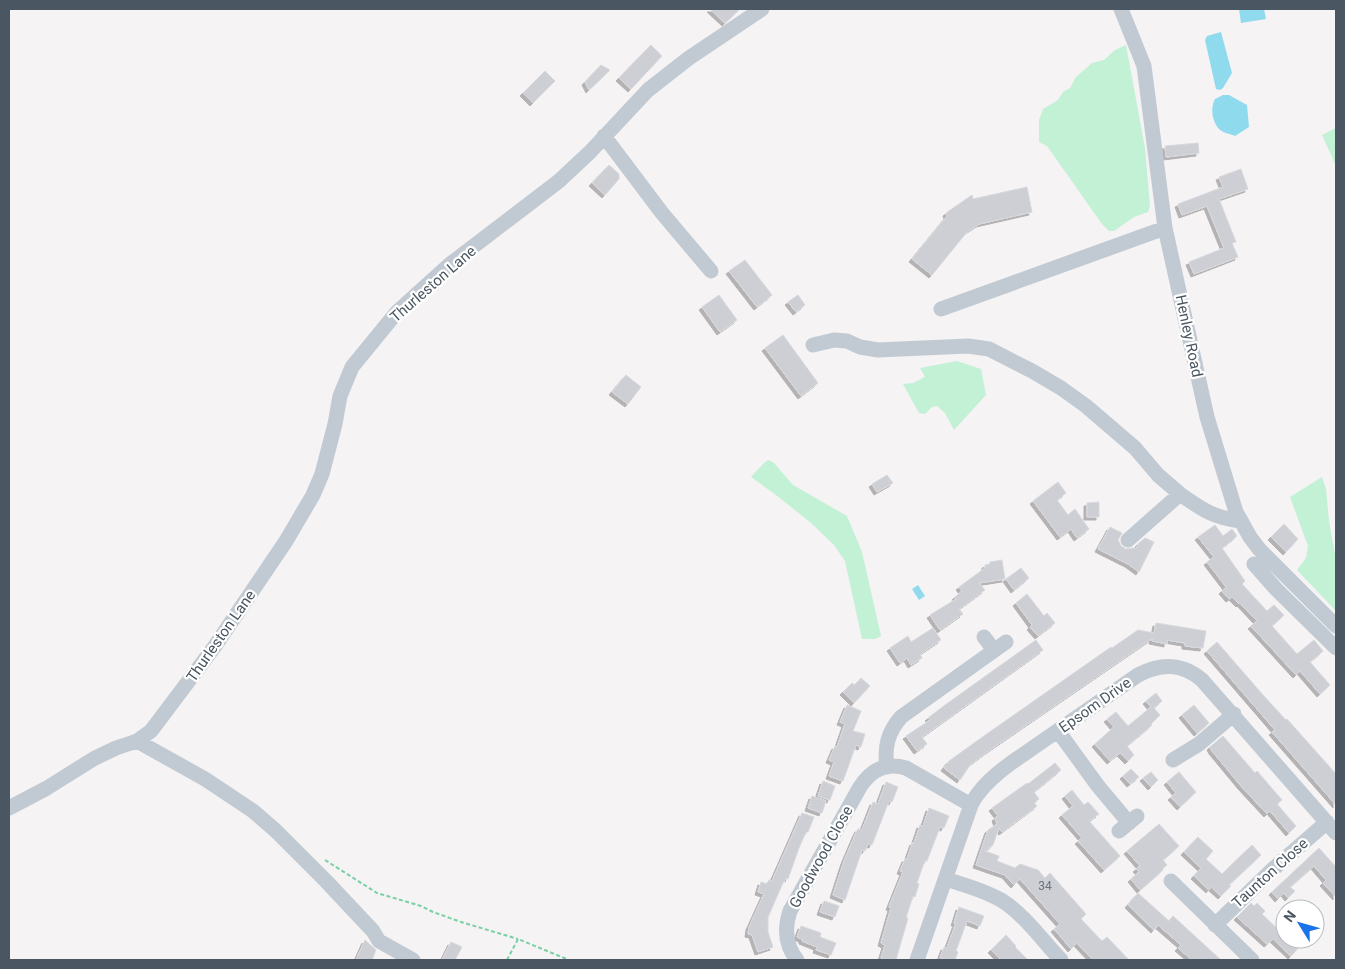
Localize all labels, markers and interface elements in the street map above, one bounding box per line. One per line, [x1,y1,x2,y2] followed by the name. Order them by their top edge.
[386,242,480,326] street label: Thurleston Lane
[1171,293,1207,379] street label: Henley Road
[183,587,259,685] street label: Thurleston Lane
[1056,674,1135,736] street label: Epsom Drive
[785,803,857,911] street label: Goodwood Close
[1228,834,1312,912] street label: Taunton Close
[1038,879,1052,893] house number: 34
[1275,899,1325,949] north arrow
[1280,907,1299,925] text: N

